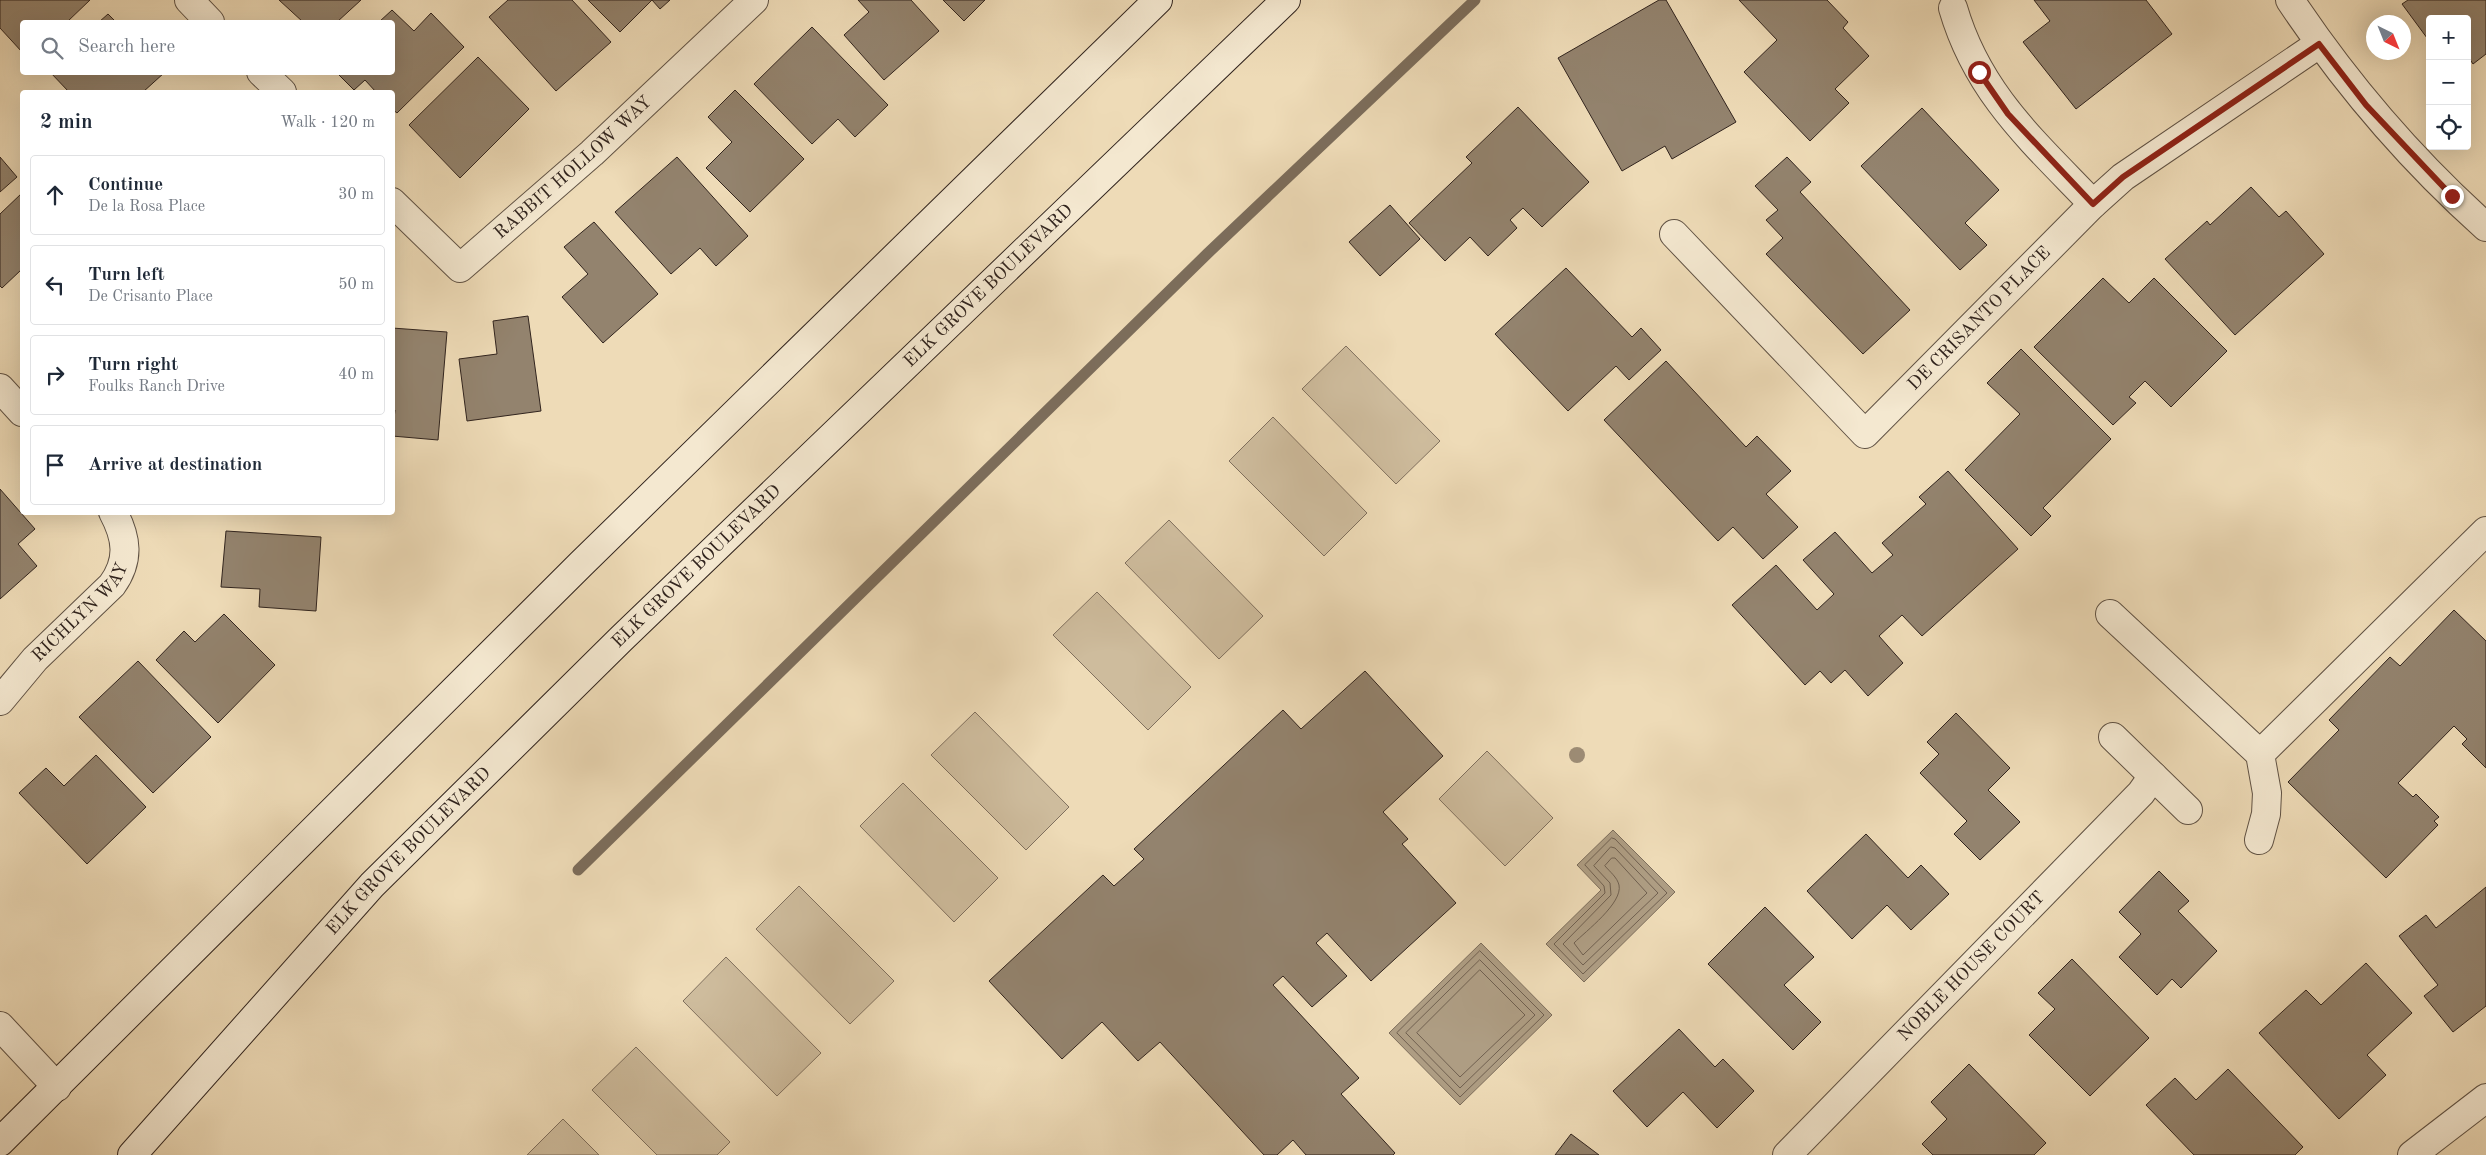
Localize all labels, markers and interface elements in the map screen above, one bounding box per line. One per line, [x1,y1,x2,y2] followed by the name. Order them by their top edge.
[2366,15,2411,60] north arrow
[2426,15,2471,150] map controls
[2426,15,2471,60] button: +
[20,20,395,75] search box
[38,34,66,62] icon: search
[78,38,175,57] text: Search here
[2426,60,2471,105] button: −
[1968,61,1991,84] route start
[491,93,655,243] street label: RABBIT HOLLOW WAY
[2426,105,2471,150] button: locate
[40,112,93,133] text: 2 min
[280,115,375,131] text: Walk · 120 m
[88,176,163,195] text: Continue
[41,181,69,209] icon: ahead
[2441,185,2464,208] route end
[338,187,374,203] text: 30 m
[88,199,205,215] text: De la Rosa Place
[901,201,1076,371] street label: ELK GROVE BOULEVARD
[1905,243,2054,394] street label: DE CRISANTO PLACE
[88,266,165,285] text: Turn left
[41,271,69,299] icon: left
[338,277,374,293] text: 50 m
[88,289,213,305] text: De Crisanto Place
[88,356,178,375] text: Turn right
[41,361,69,389] icon: right
[338,367,374,383] text: 40 m
[88,379,225,395] text: Foulks Ranch Drive
[41,451,69,479] icon: arrive
[88,456,262,475] text: Arrive at destination
[609,481,784,651] street label: ELK GROVE BOULEVARD
[29,560,131,665] street label: RICHLYN WAY
[323,764,494,938] street label: ELK GROVE BOULEVARD
[1895,888,2048,1045] street label: NOBLE HOUSE COURT

